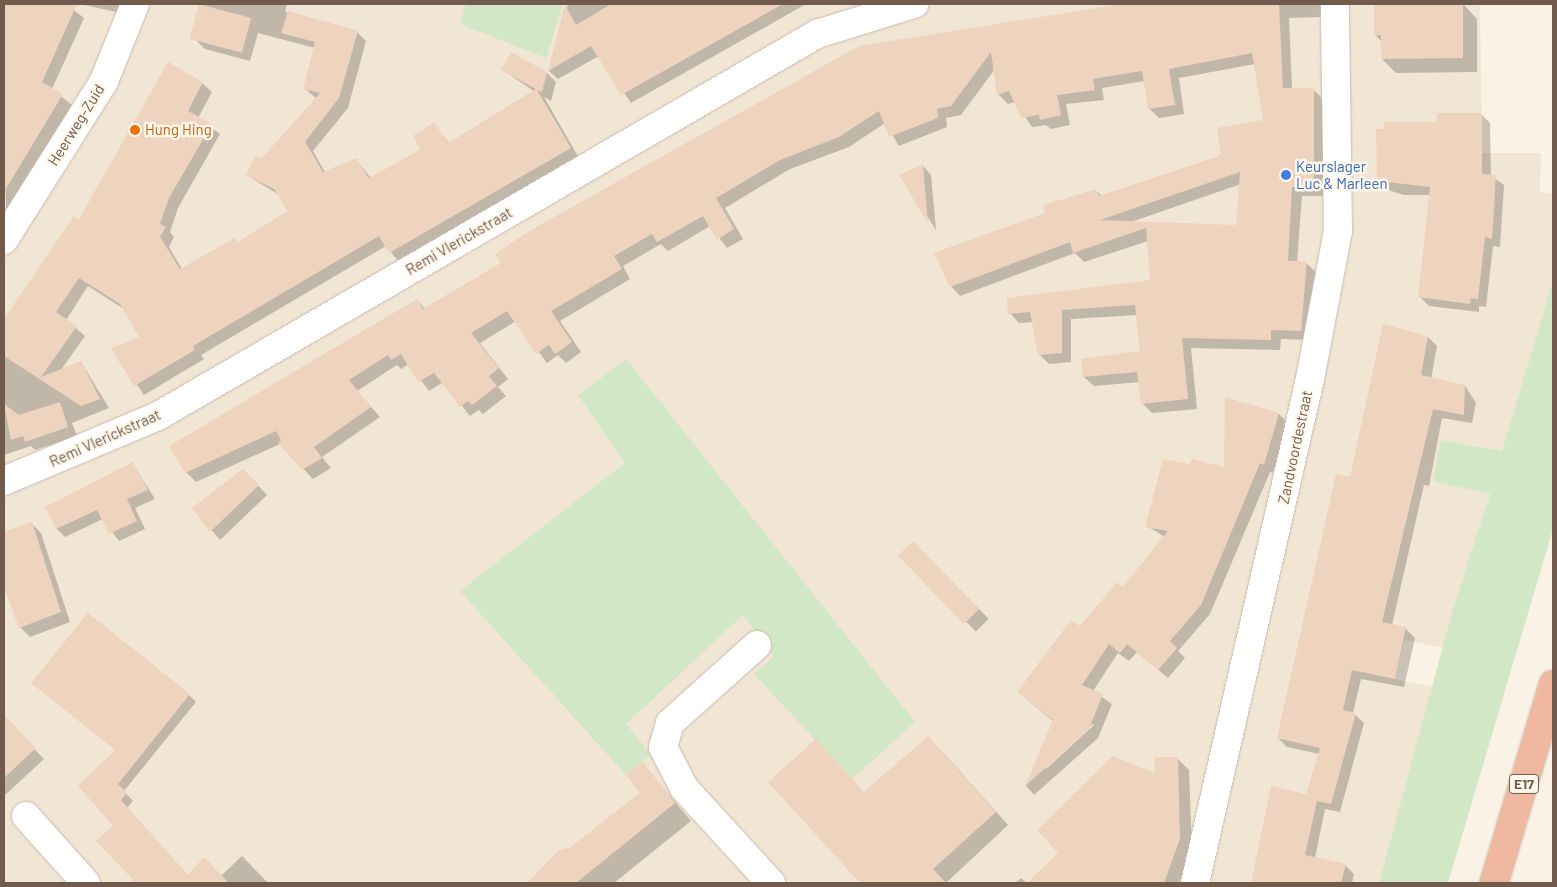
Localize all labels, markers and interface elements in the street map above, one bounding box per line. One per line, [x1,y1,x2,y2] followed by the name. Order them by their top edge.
[44,81,108,169] street label: Heerweg-Zuid
[145,121,212,139] place label: Hung Hing
[129,124,141,136] marker: Hung Hing
[1296,157,1388,192] place label: Keurslager Luc & Marleen
[1280,169,1292,181] marker: Keurslager Luc & Marleen
[403,203,515,279] street label: Remi Vlerickstraat
[1274,389,1316,505] street label: Zandvoordestraat
[47,405,163,471] street label: Remi Vlerickstraat
[1508,772,1540,796] road number: E17

